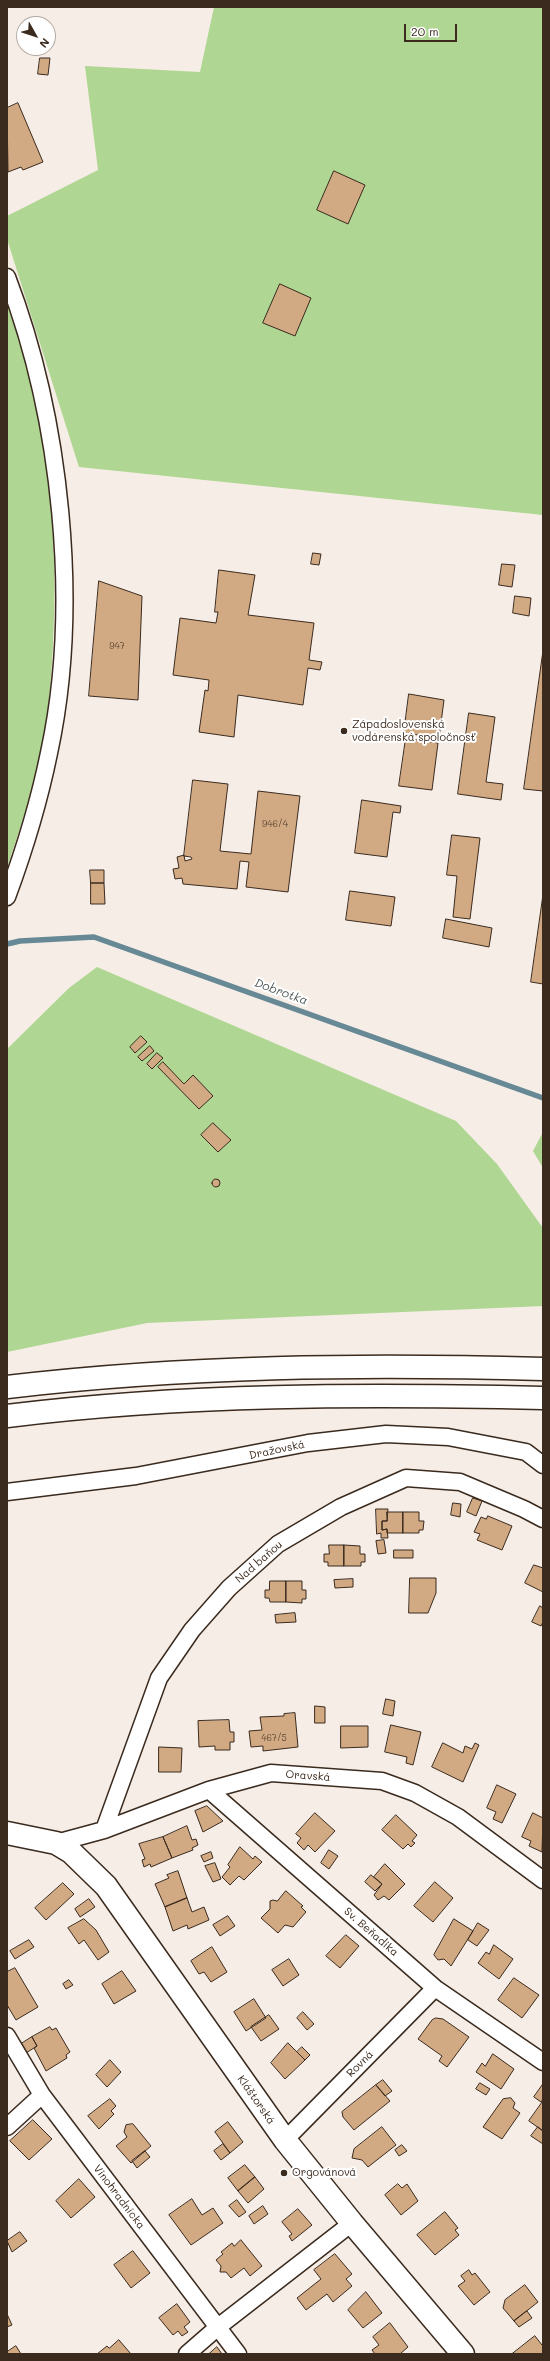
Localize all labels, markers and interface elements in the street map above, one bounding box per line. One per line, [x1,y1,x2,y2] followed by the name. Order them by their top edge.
[16,16,56,56] north arrow
[406,16,459,42] scale bar
[411,23,439,39] text: 20 m
[36,35,53,51] text: N
[109,641,125,651] house number: 947
[352,718,476,744] place label: Západoslovenská vodárenská spoločnosť
[339,726,349,736] marker: Západoslovenská vodárenská spoločnosť
[262,819,288,829] house number: 946/4
[253,976,309,1008] water label: Dobrotka
[248,1438,306,1462] street label: Dražovská
[233,1538,285,1586] street label: Nad baňou
[261,1733,287,1743] house number: 467/5
[285,1768,331,1784] street label: Oravská
[341,1905,401,1959] street label: Sv. Beňadika
[344,2048,376,2080] street label: Rovná
[234,2073,278,2127] street label: Kláštorská
[90,2162,148,2232] street label: Vinohradnícka
[292,2166,356,2180] place label: Orgovánová
[279,2168,289,2178] marker: Orgovánová

